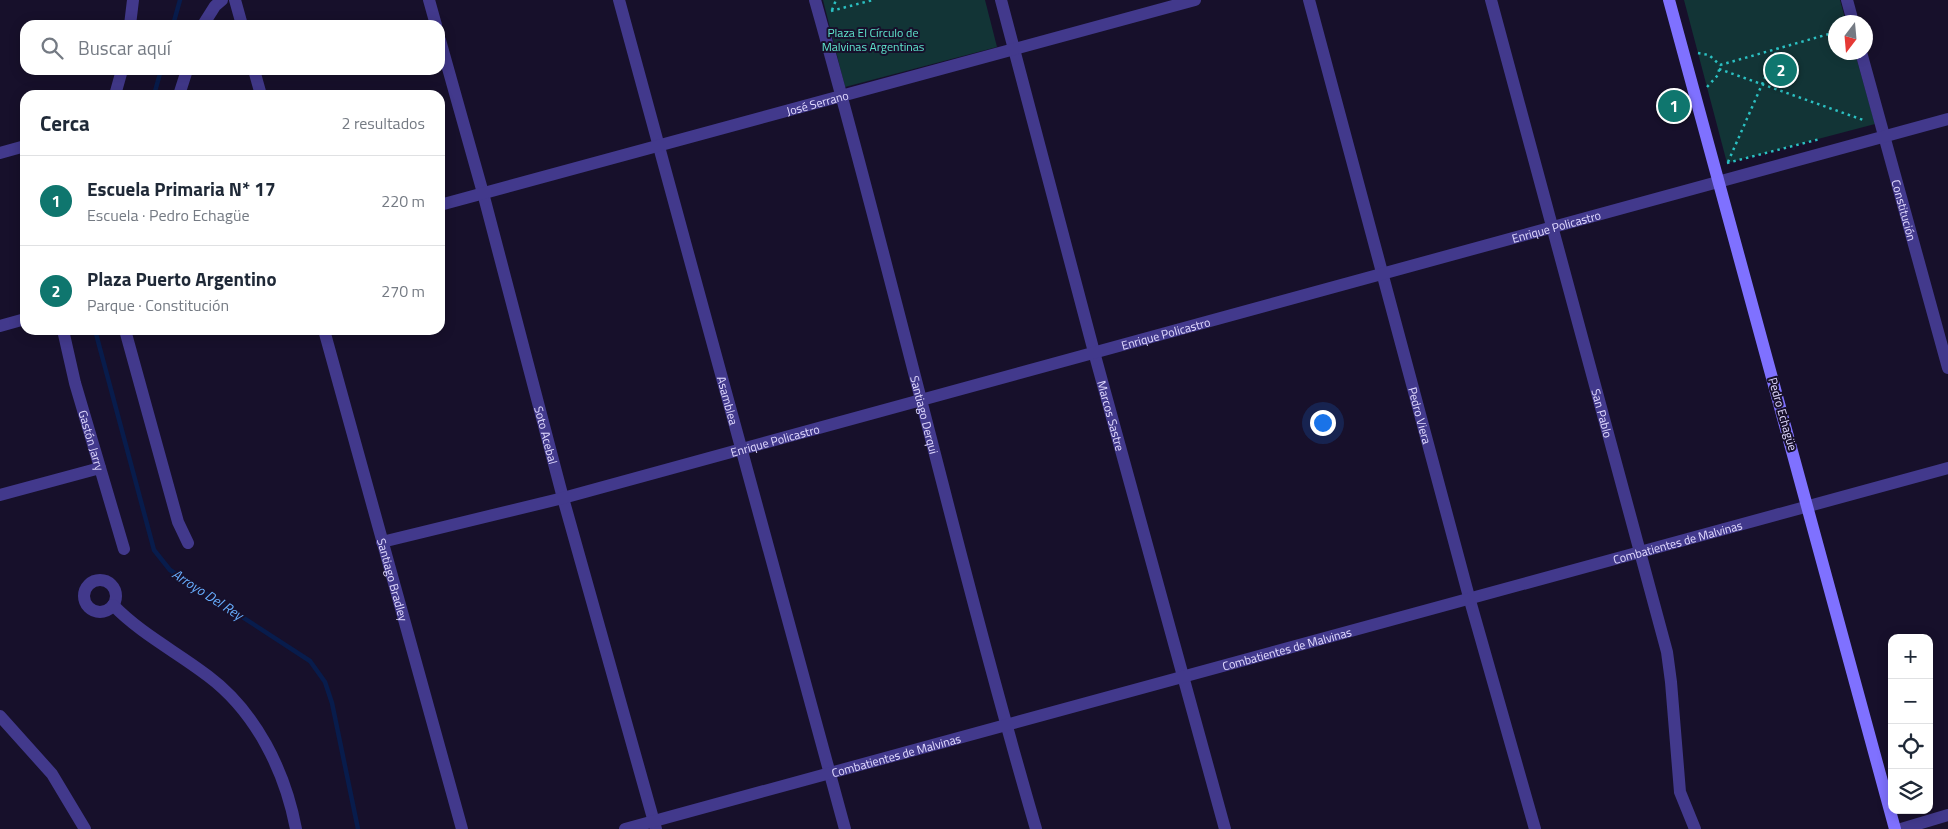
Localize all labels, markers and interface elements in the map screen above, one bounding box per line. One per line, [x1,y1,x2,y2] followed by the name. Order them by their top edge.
[1828,15,1873,60] north arrow
[20,20,445,75] search box
[822,23,925,56] park label: Plaza El Círculo de Malvinas Argentinas
[78,33,171,62] text: Buscar aquí
[38,34,66,62] icon: search
[1765,51,1797,89] pin: 2
[784,85,851,120] street label: José Serrano
[1658,87,1690,125] pin: 1
[40,107,90,139] text: Cerca
[341,111,425,135] text: 2 resultados
[87,174,276,203] text: Escuela Primaria N* 17
[1887,177,1922,243] street label: Constitución
[52,189,60,213] text: 1
[381,189,425,213] text: 220 m
[87,203,249,227] text: Escuela · Pedro Echagüe
[1510,205,1603,247] street label: Enrique Policastro
[87,264,277,293] text: Plaza Puerto Argentino
[52,279,60,303] text: 2
[381,279,425,303] text: 270 m
[87,293,229,317] text: Parque · Constitución
[1119,312,1212,354] street label: Enrique Policastro
[712,374,744,427] street label: Asamblea
[906,374,944,456] street label: Santiago Derqui
[1763,375,1803,453] street label: Pedro Echagüe
[1093,378,1130,453] street label: Marcos Sastre
[1404,385,1437,446] street label: Pedro Viera
[1587,387,1618,440] street label: San Pablo
[530,404,563,466] street label: Soto Acebal
[74,408,110,473] street label: Gastón Jarry
[1310,410,1336,436] your location
[728,419,822,461] street label: Enrique Policastro
[1611,515,1745,569] street label: Combatientes de Malvinas
[372,536,414,624] street label: Santiago Bradley
[168,563,249,626] water label: Arroyo Del Rey
[1220,622,1354,675] street label: Combatientes de Malvinas
[1888,634,1933,814] map controls
[1888,634,1933,679] button: +
[1888,679,1933,724] button: −
[1888,724,1933,769] button: locate
[829,728,963,782] street label: Combatientes de Malvinas
[1888,769,1933,814] button: layers

